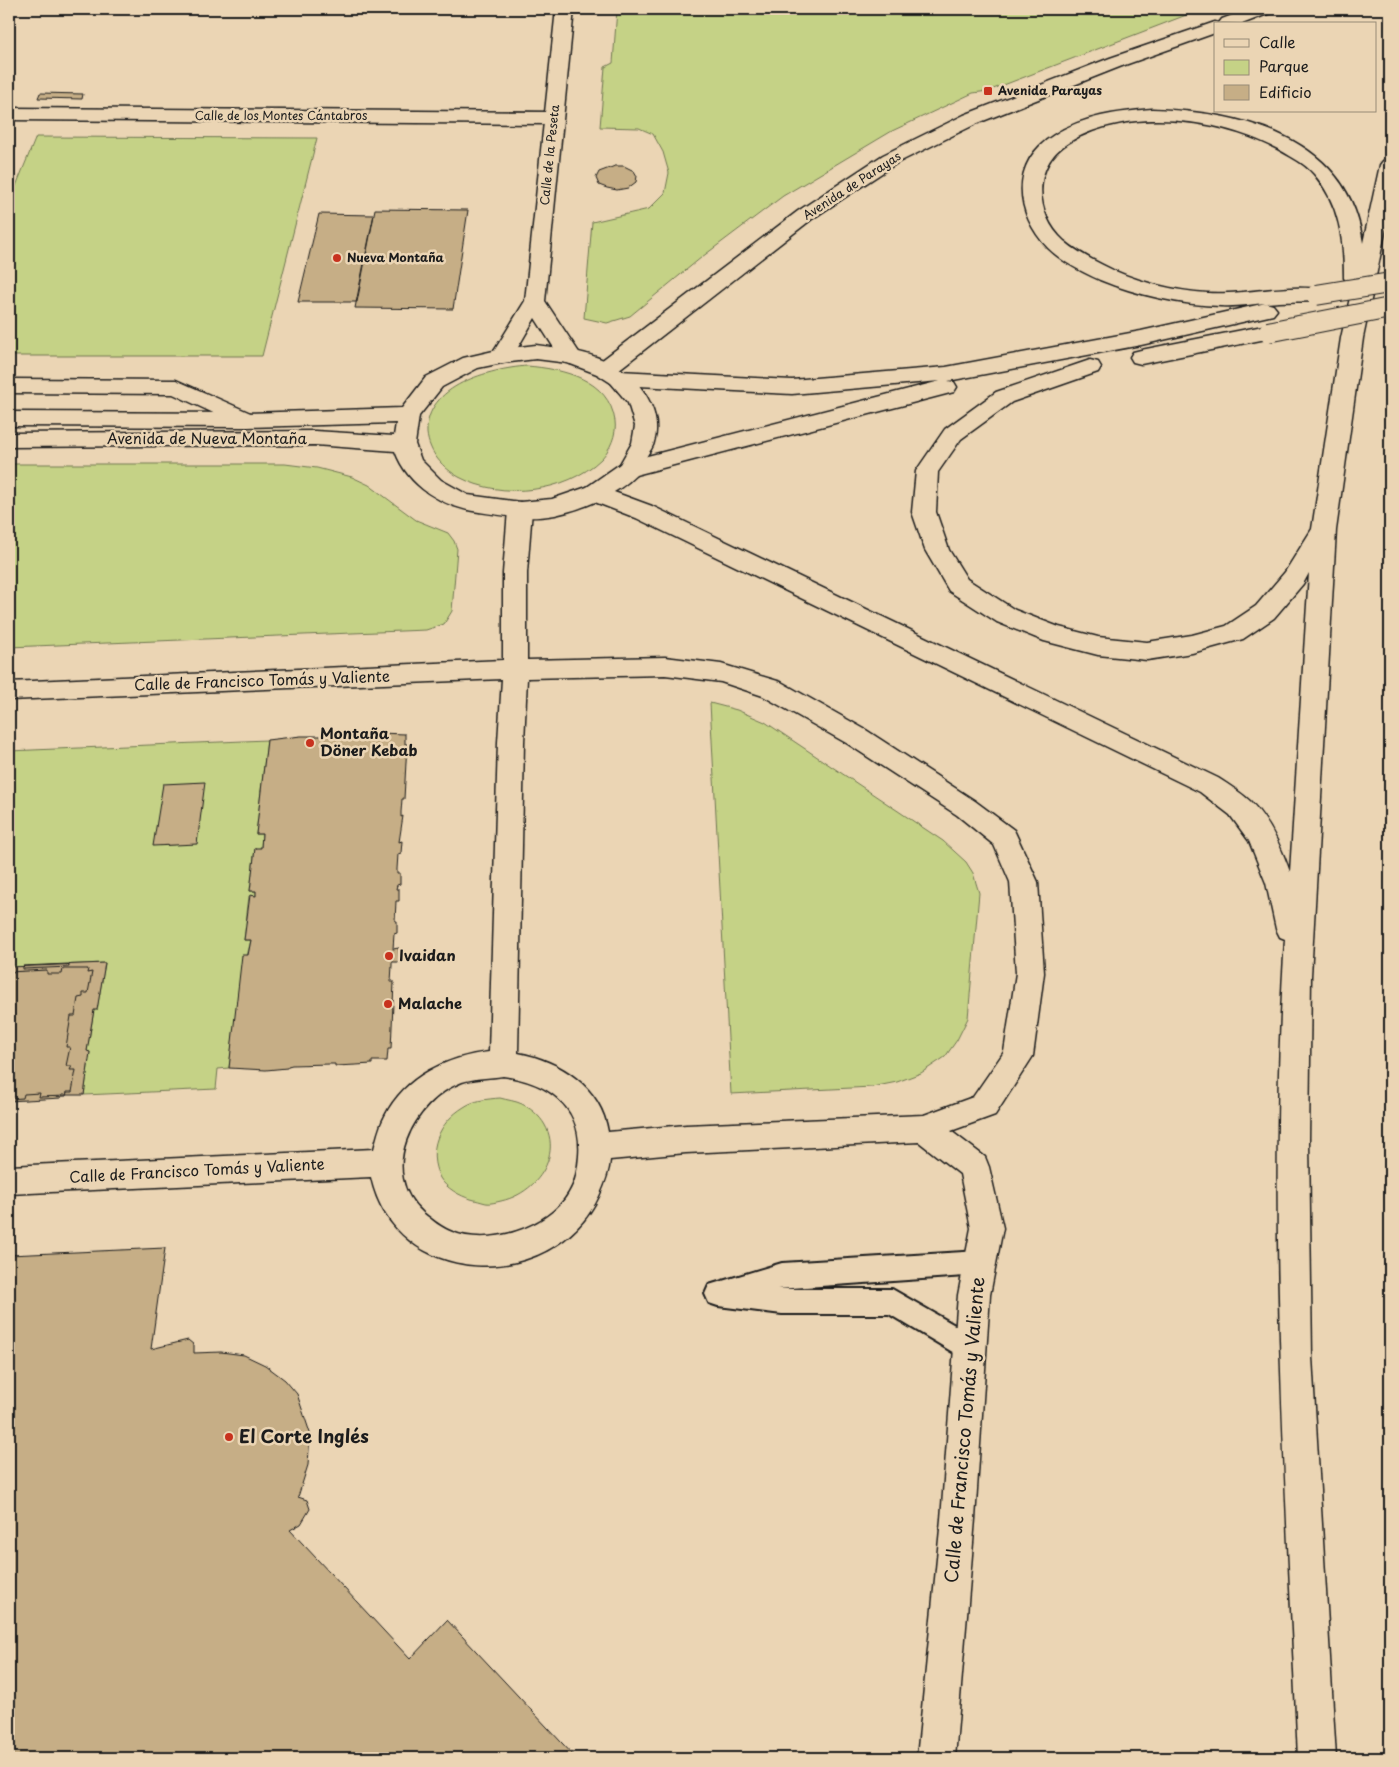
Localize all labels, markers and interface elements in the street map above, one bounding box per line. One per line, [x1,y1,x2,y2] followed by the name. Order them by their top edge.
[1214,22,1376,112] legend
[1259,30,1296,53] text: Calle
[1259,54,1309,77] text: Parque
[1259,80,1312,103] text: Edificio
[997,81,1102,99] place label: Avenida Parayas
[982,85,994,97] marker: Avenida Parayas
[535,103,563,206] street label: Calle de la Peseta
[195,106,368,124] street label: Calle de los Montes Cántabros
[799,146,905,224] street label: Avenida de Parayas
[347,248,445,266] place label: Nueva Montaña
[331,252,343,264] marker: Nueva Montaña
[107,426,307,449] street label: Avenida de Nueva Montaña
[134,664,390,695] street label: Calle de Francisco Tomás y Valiente
[320,721,418,761] place label: Montaña Döner Kebab
[304,737,316,749] marker: Montaña Döner Kebab
[399,943,456,966] place label: Ivaidan
[383,950,395,962] marker: Ivaidan
[398,991,462,1014] place label: Malache
[382,998,394,1010] marker: Malache
[69,1151,325,1188] street label: Calle de Francisco Tomás y Valiente
[937,1276,990,1584] street label: Calle de Francisco Tomás y Valiente
[239,1422,369,1449] place label: El Corte Inglés
[223,1431,235,1443] marker: El Corte Inglés

